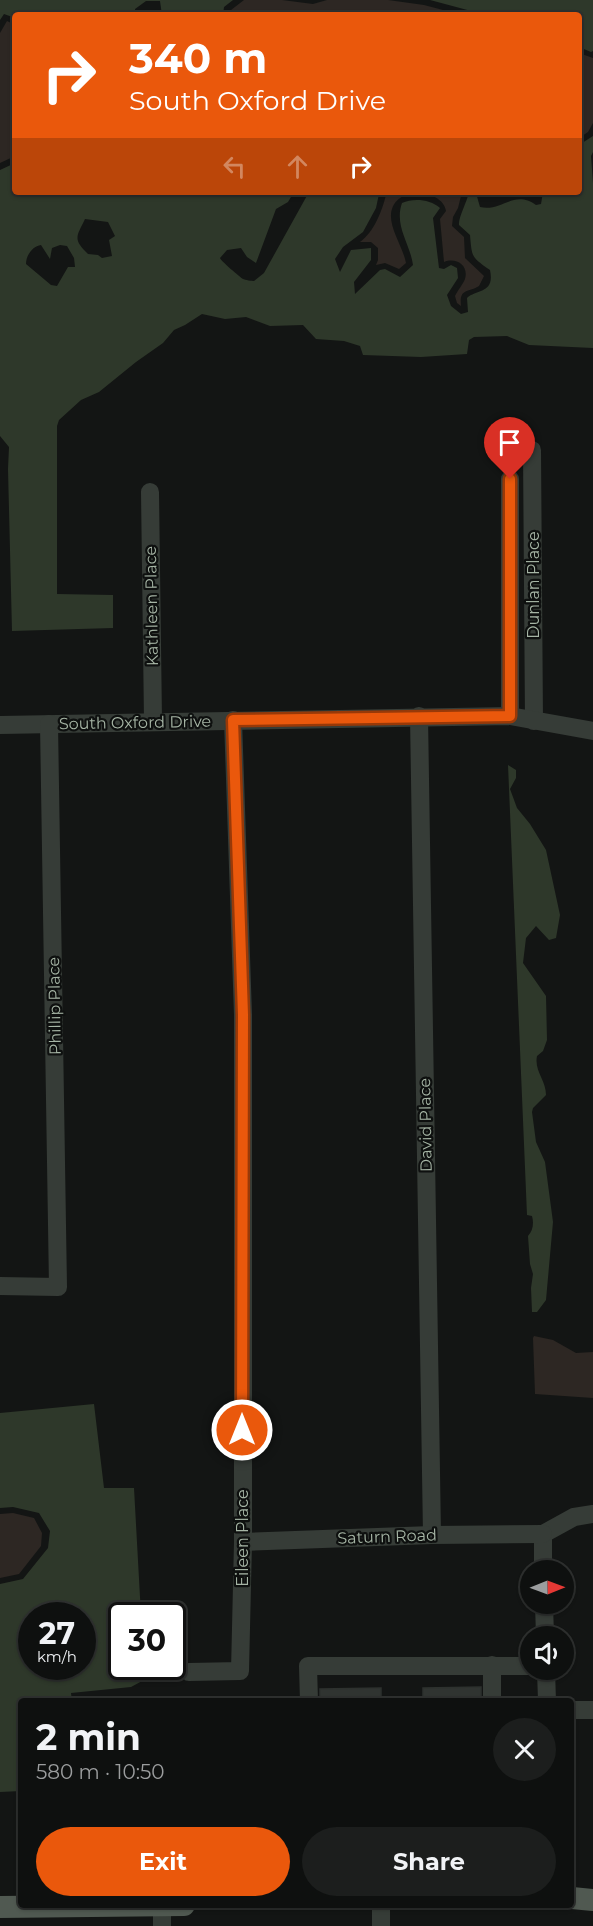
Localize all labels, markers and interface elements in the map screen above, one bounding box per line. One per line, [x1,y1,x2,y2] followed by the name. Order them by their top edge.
[129,32,267,84] text: 340 m
[30,36,108,114] icon: right
[129,84,386,117] text: South Oxford Drive
[218,150,251,183] icon: left
[281,150,314,183] icon: ahead
[344,150,377,183] icon: right
[484,417,535,479] pin
[493,426,526,459] icon: arrive
[524,531,543,639] street label: Dunlan Place
[141,546,162,666] street label: Kathleen Place
[59,712,211,733] street label: South Oxford Drive
[44,957,65,1055] street label: Phillip Place
[415,1078,436,1172] street label: David Place
[210,1398,274,1462] position arrow
[233,1489,252,1587] street label: Eileen Place
[337,1525,437,1548] street label: Saturn Road
[520,1560,574,1614] north arrow
[520,1560,574,1680] map controls
[108,1602,186,1680] speed limit sign: 30
[39,1615,75,1652] text: 27
[520,1626,574,1680] button: sound
[37,1647,77,1666] text: km/h
[36,1715,141,1759] text: 2 min
[493,1718,556,1781] button: close
[36,1760,165,1784] text: 580 m · 10:50
[36,1827,290,1896] button: Exit
[302,1827,556,1896] button: Share

